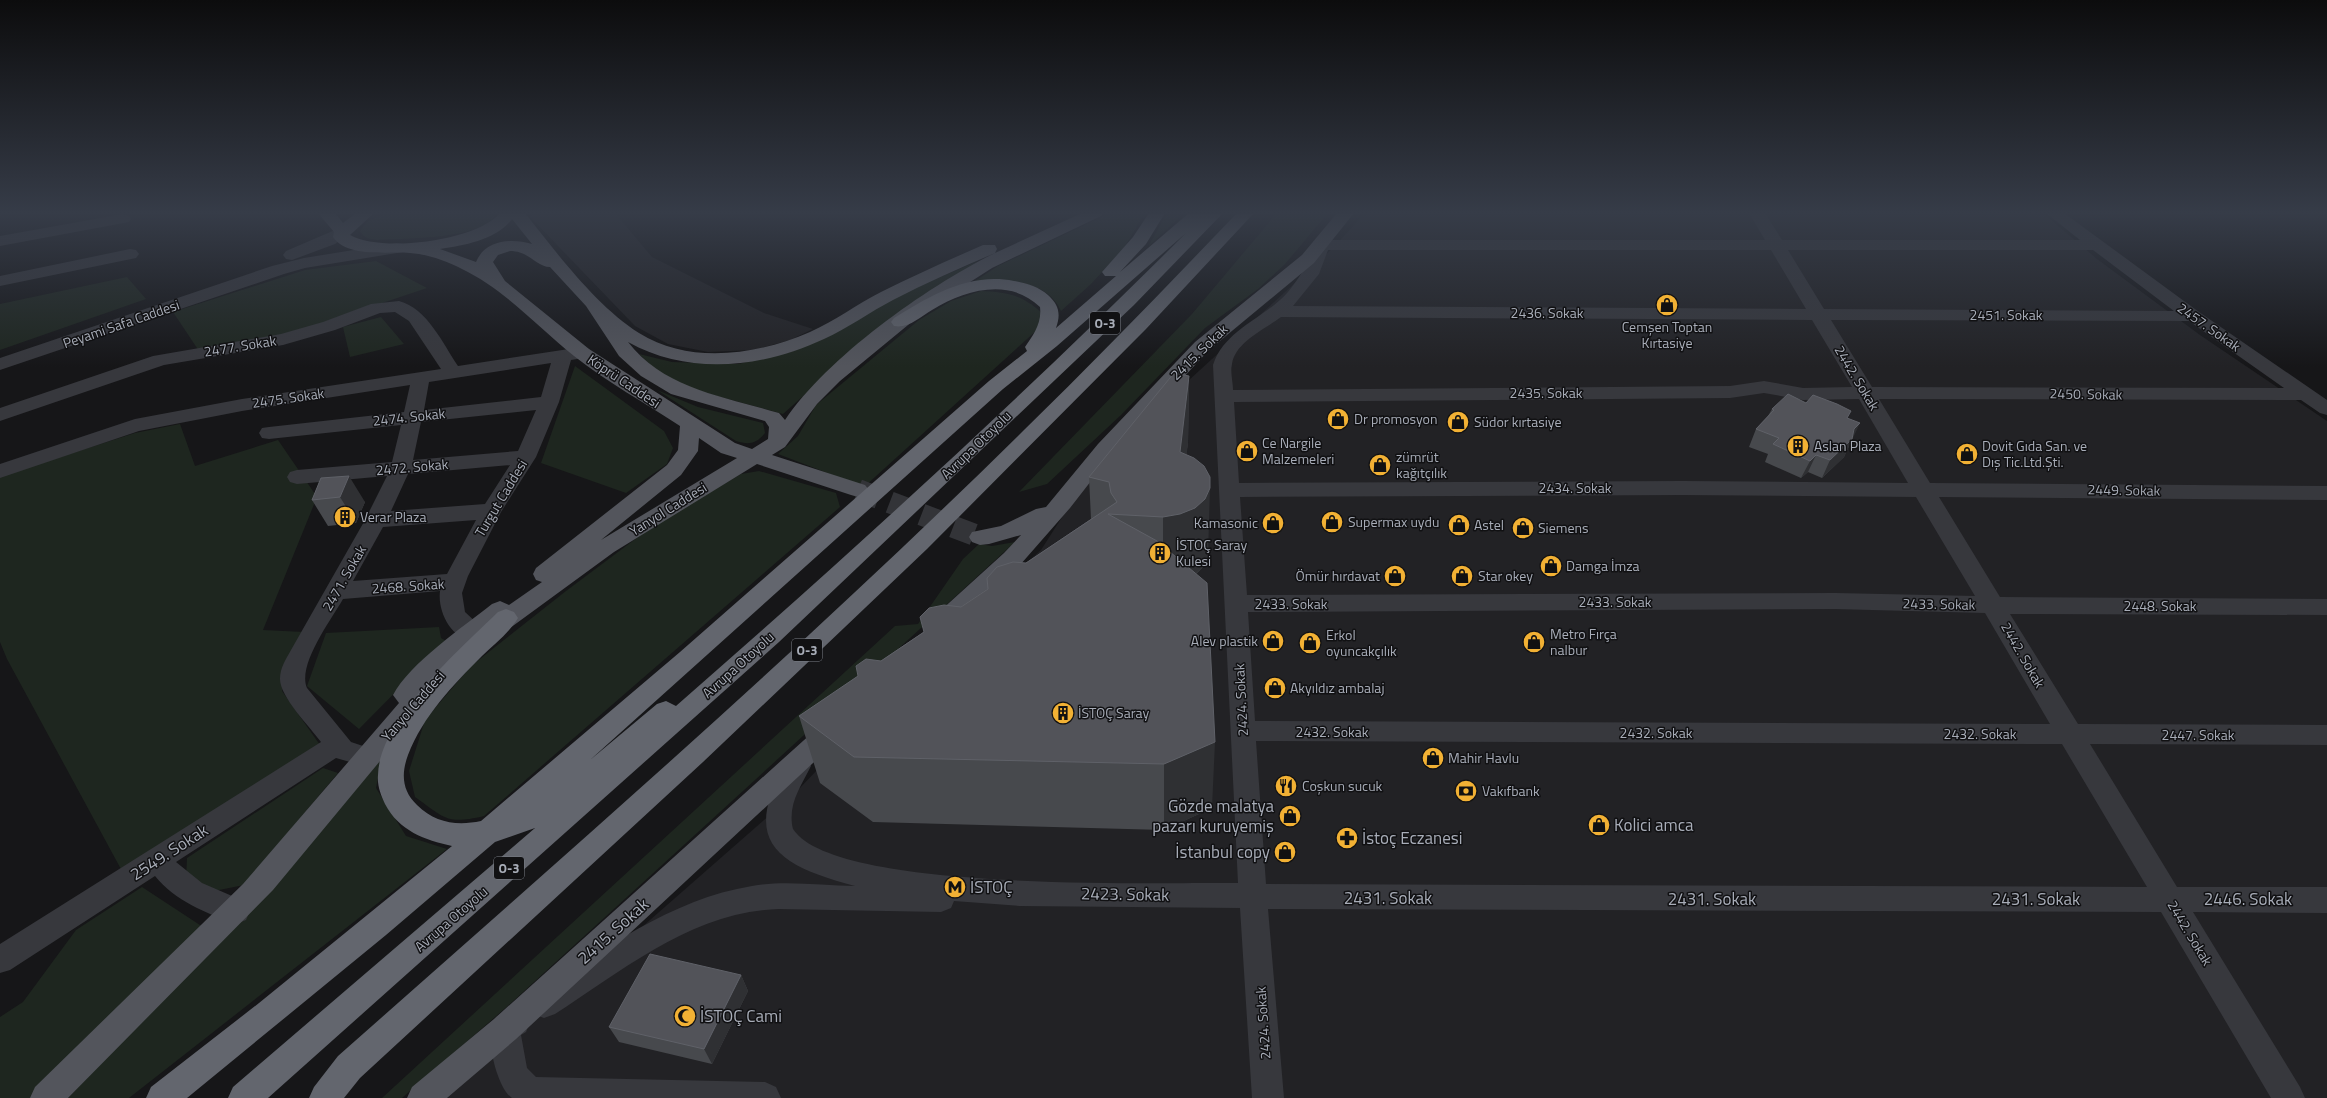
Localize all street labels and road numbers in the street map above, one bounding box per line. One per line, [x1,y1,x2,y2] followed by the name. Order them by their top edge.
[60,294,182,353] street label: Peyami Safa Caddesi
[2173,297,2245,356] street label: 2457. Sokak
[1511,302,1584,323] street label: 2436. Sokak
[1970,304,2043,325] street label: 2451. Sokak
[1090,312,1120,334] road number: O-3
[1165,319,1232,384] street label: 2415. Sokak
[202,329,278,362] street label: 2477. Sokak
[1830,341,1885,415] street label: 2442. Sokak
[584,348,665,413] street label: Köprü Caddesi
[250,382,326,413] street label: 2475. Sokak
[1510,382,1583,403] street label: 2435. Sokak
[2049,382,2123,405] street label: 2450. Sokak
[372,402,447,431] street label: 2474. Sokak
[936,406,1016,484] street label: Avrupa Otoyolu
[375,453,449,480] street label: 2472. Sokak
[469,455,532,540] street label: Turgut Caddesi
[625,476,710,541] street label: Yanyol Caddesi
[1539,477,1612,498] street label: 2434. Sokak
[2087,478,2161,501] street label: 2449. Sokak
[316,541,371,615] street label: 2471. Sokak
[371,572,445,599] street label: 2468. Sokak
[1579,591,1652,612] street label: 2433. Sokak
[1902,592,1976,615] street label: 2433. Sokak
[1255,593,1328,614] street label: 2433. Sokak
[2124,595,2197,616] street label: 2448. Sokak
[1996,618,2051,692] street label: 2442. Sokak
[697,626,778,703] street label: Avrupa Otoyolu
[792,639,822,661] road number: O-3
[1228,663,1253,737] street label: 2424. Sokak
[376,666,449,746] street label: Yanyol Caddesi
[1296,721,1369,742] street label: 2432. Sokak
[1620,722,1693,743] street label: 2432. Sokak
[1944,723,2017,744] street label: 2432. Sokak
[2162,724,2235,745] street label: 2447. Sokak
[125,817,213,887] street label: 2549. Sokak
[494,857,524,879] road number: O-3
[1081,880,1169,908] street label: 2423. Sokak
[410,881,492,956] street label: Avrupa Otoyolu
[1344,885,1432,911] street label: 2431. Sokak
[1668,886,1756,912] street label: 2431. Sokak
[1992,886,2080,912] street label: 2431. Sokak
[2204,886,2292,912] street label: 2446. Sokak
[571,892,655,970] street label: 2415. Sokak
[2163,896,2218,970] street label: 2442. Sokak
[1249,986,1276,1060] street label: 2424. Sokak

